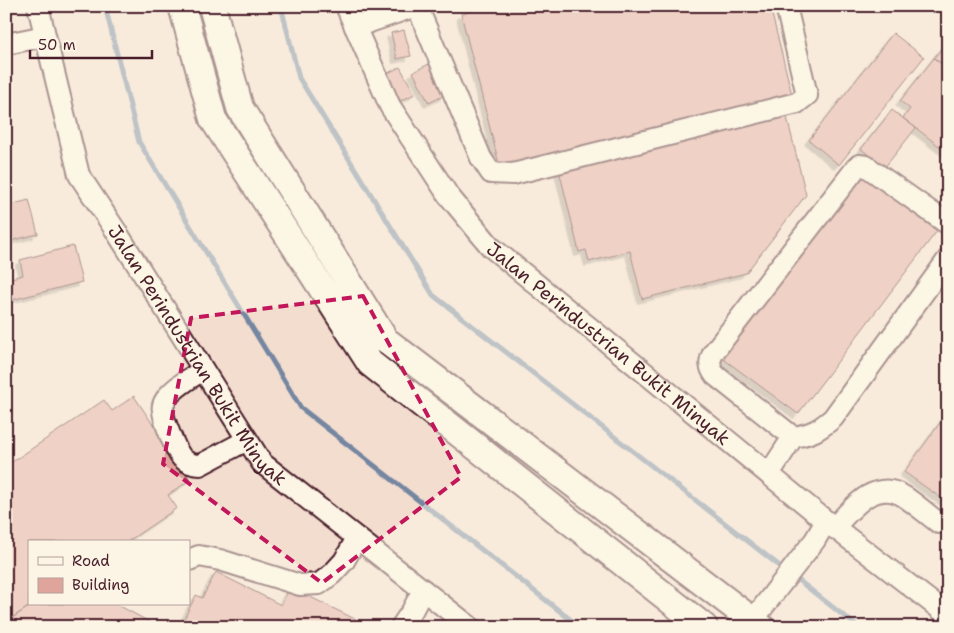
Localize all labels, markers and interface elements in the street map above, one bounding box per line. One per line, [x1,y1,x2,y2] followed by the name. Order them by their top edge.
[30,28,152,60] scale bar
[38,35,76,55] text: 50 m
[102,220,292,491] street label: Jalan Perindustrian Bukit Minyak
[481,236,736,451] street label: Jalan Perindustrian Bukit Minyak
[28,540,190,606] legend
[72,551,110,571] text: Road
[72,575,129,595] text: Building

